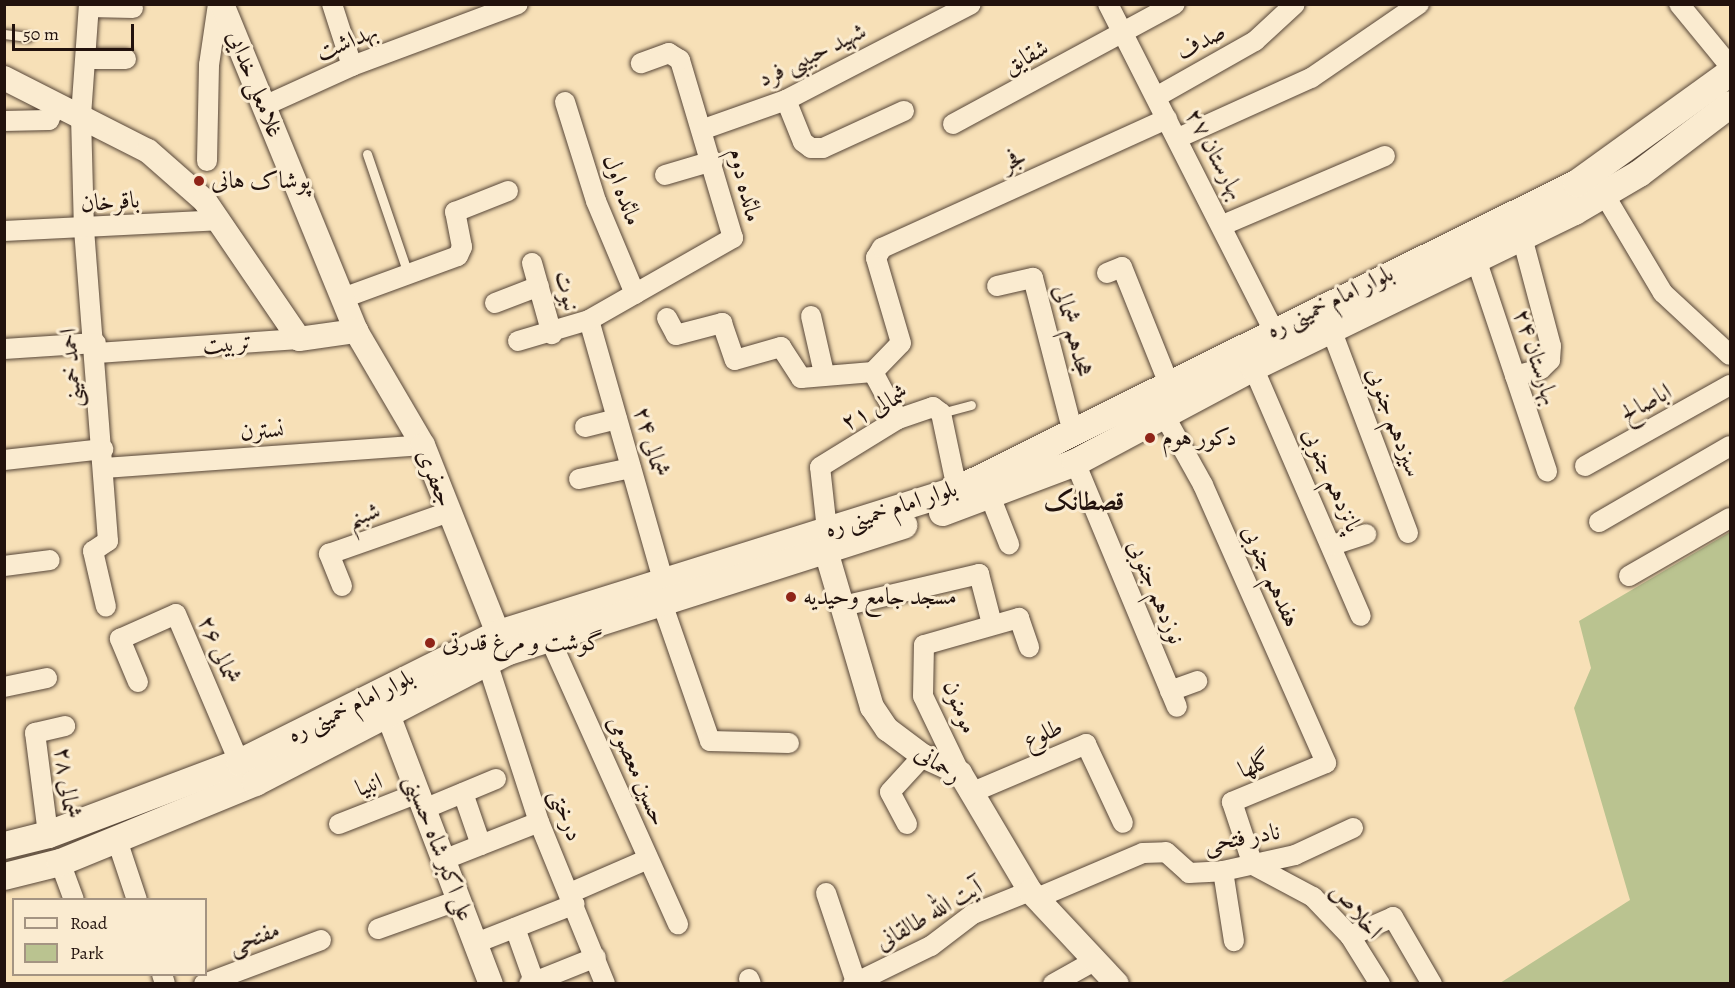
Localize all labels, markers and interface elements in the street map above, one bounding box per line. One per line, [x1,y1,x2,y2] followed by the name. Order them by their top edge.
[15,12,136,50] scale bar
[753,16,871,94] street label: شهید حبیبی فرد
[312,17,382,67] street label: بهداشت
[1171,17,1231,67] street label: صدف
[23,22,59,46] text: 50 m
[220,26,290,142] street label: غلامعلی خدایی
[998,33,1054,81] street label: شقایق
[1179,103,1251,205] street label: بهارستان ۲۷
[997,142,1031,178] street label: فجر
[722,145,768,225] street label: مائده دوم
[596,151,648,229] street label: مائده اول
[211,167,311,195] place label: پوشاک هانی
[192,174,206,188] marker: پوشاک هانی
[79,186,141,218] street label: باقرخان
[1262,259,1398,345] street label: بلوار امام خمینی ره
[547,267,587,315] street label: نبوت
[1047,282,1099,380] street label: هجدهم شمالی
[1507,305,1565,409] street label: بهارستان ۲۴
[54,327,88,409] street label: احمد خمینی
[201,328,253,360] street label: تربیت
[1360,363,1428,481] street label: سیزدهم جنوبی
[1615,377,1677,429] street label: اباصالح
[836,379,914,437] street label: ۲۱ شمالی
[627,403,675,481] street label: ۲۴ شمالی
[239,415,285,447] street label: نسترن
[1296,423,1368,537] street label: پانزدهم جنوبی
[1162,424,1237,452] place label: دکور هوم
[1143,431,1157,445] marker: دکور هوم
[410,445,460,511] street label: جعفری
[821,474,961,544] street label: بلوار امام خمینی ره
[1043,486,1125,518] district label: قصطانک
[344,496,384,534] street label: شبنم
[1236,520,1306,632] street label: هفدهم جنوبی
[1121,535,1191,649] street label: نوزدهم جنوبی
[803,583,957,611] place label: مسجد جامع وحیدیه
[784,590,798,604] marker: مسجد جامع وحیدیه
[192,611,246,689] street label: ۲۶ شمالی
[442,629,603,657] place label: گوشت و مرغ قدرتی
[423,636,437,650] marker: گوشت و مرغ قدرتی
[283,663,419,749] street label: بلوار امام خمینی ره
[936,676,984,738] street label: مومنون
[601,712,673,830] street label: حسین معصومی
[1019,713,1067,755] street label: طلوع
[909,738,967,790] street label: رحمانی
[48,745,86,821] street label: ۲۸ شمالی
[1234,745,1276,785] street label: گلها
[351,767,387,803] street label: انبیا
[398,771,480,925] street label: علی اکبر شاه حسینی
[543,785,589,845] street label: درختی
[1202,817,1282,859] street label: نادر فتحی
[870,873,988,957] street label: آیت الله طالقانی
[1324,877,1388,945] street label: اخلاص
[12,898,207,976] legend
[70,911,107,935] text: Road
[224,915,284,961] street label: مفتحی
[70,941,104,965] text: Park

